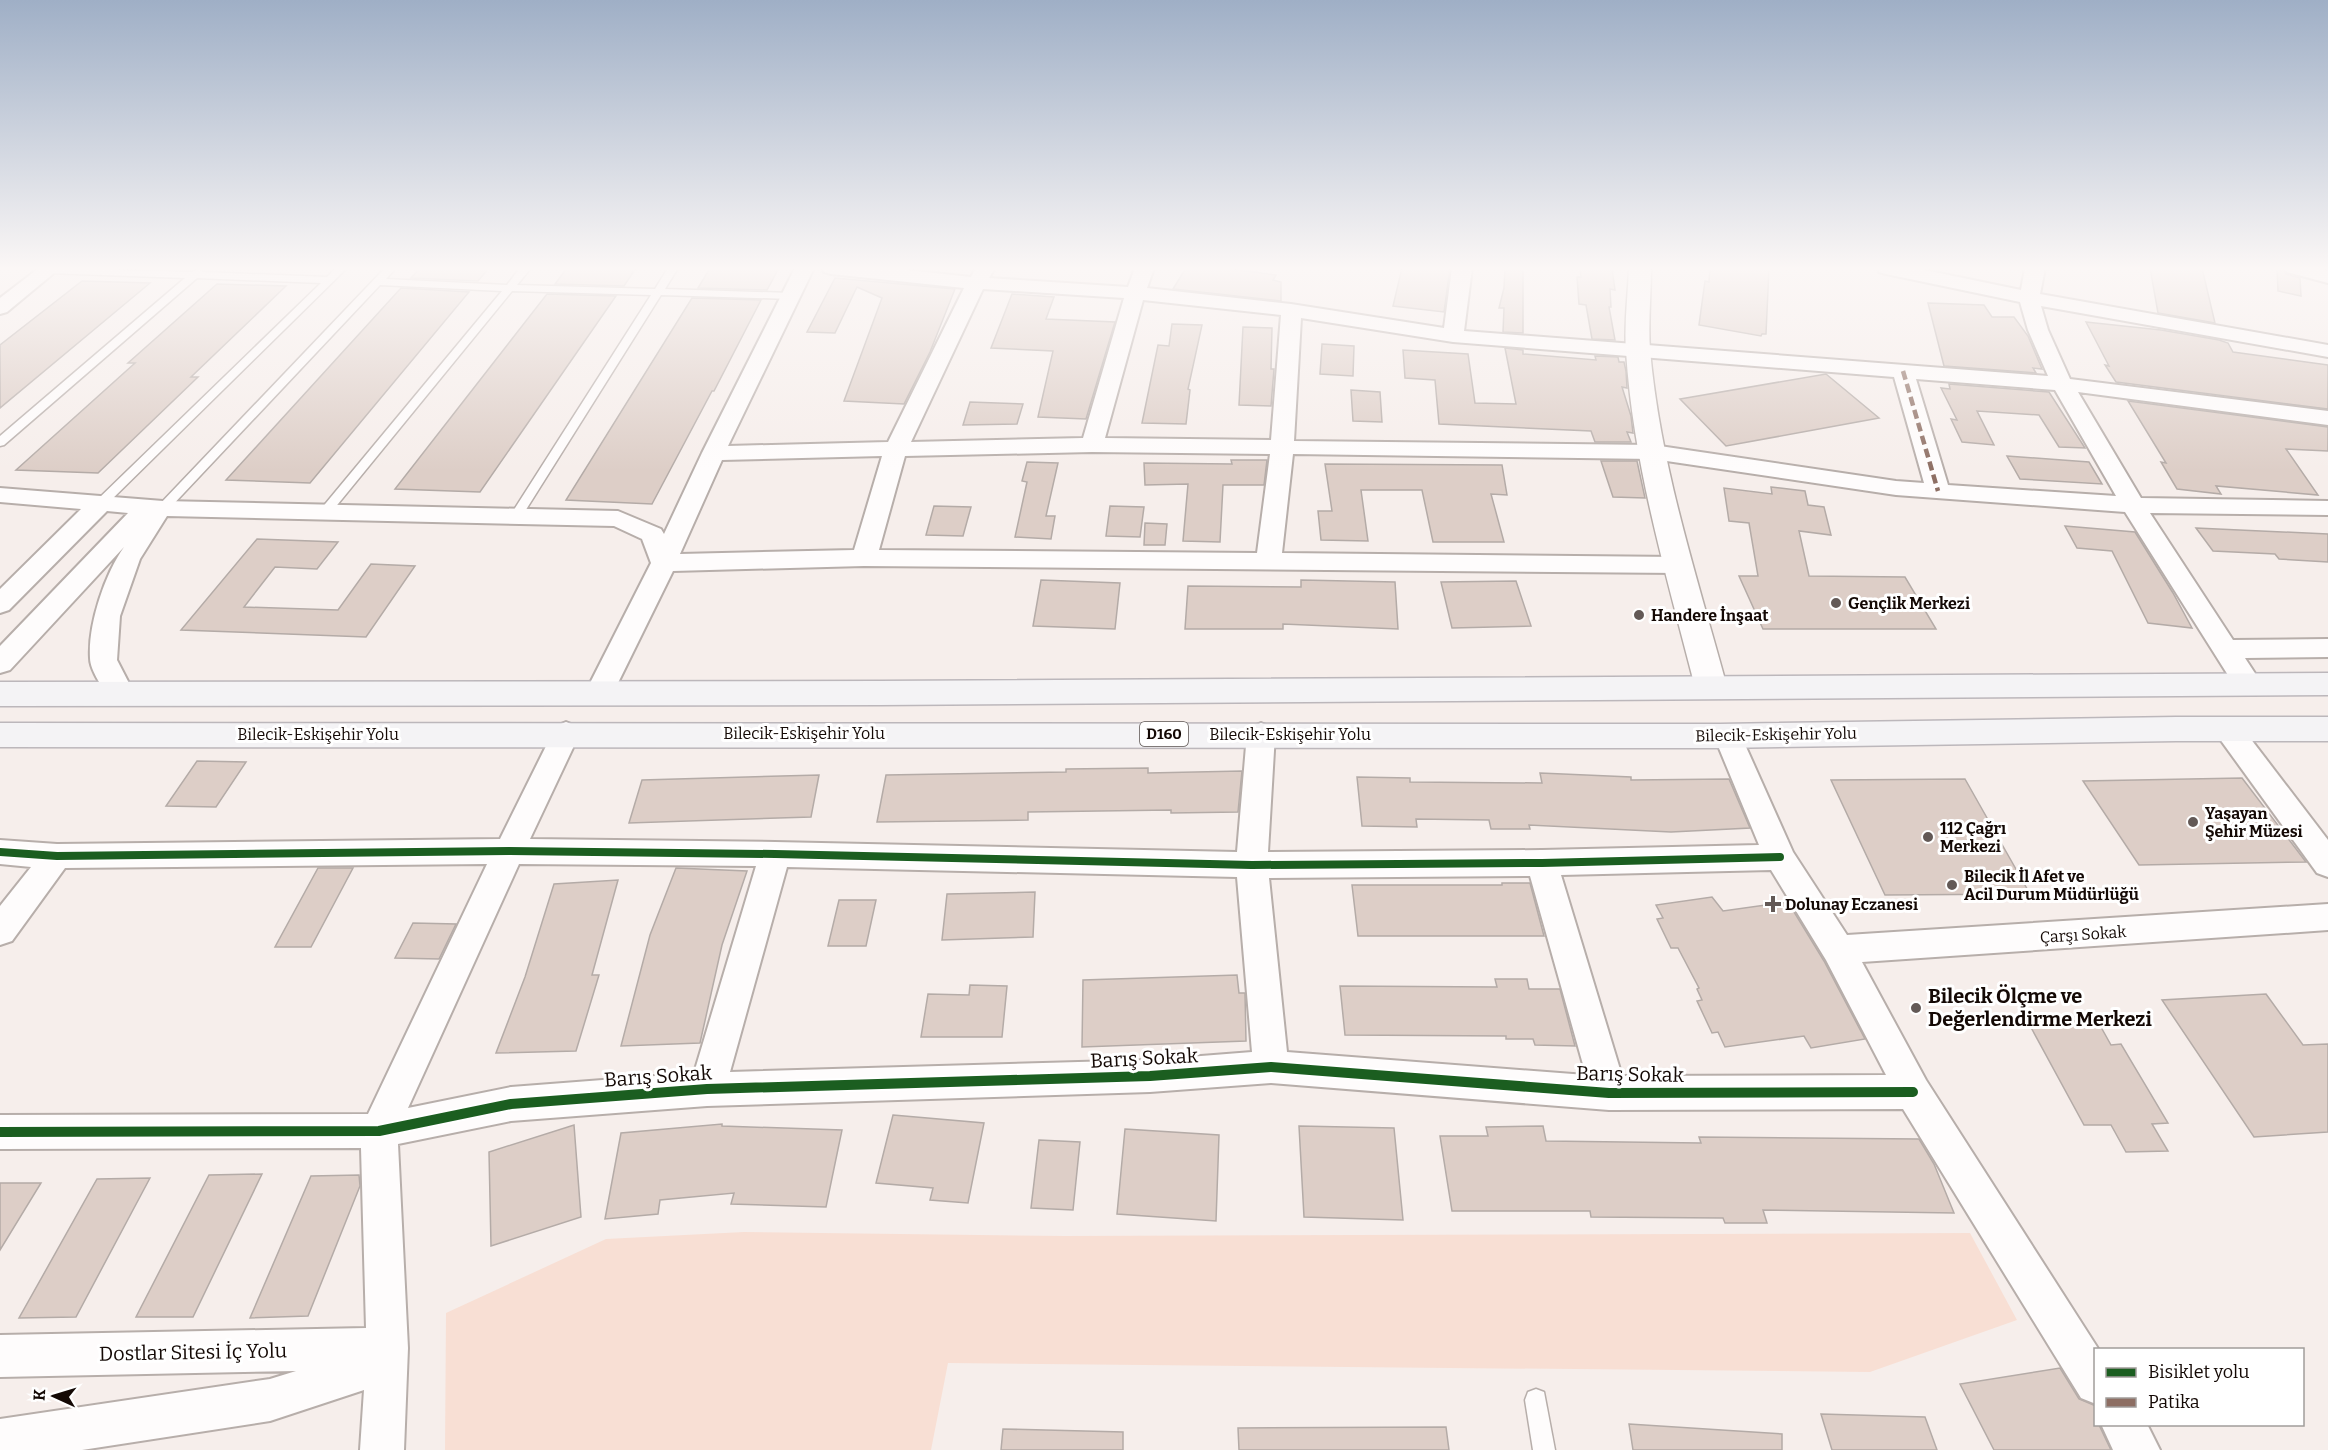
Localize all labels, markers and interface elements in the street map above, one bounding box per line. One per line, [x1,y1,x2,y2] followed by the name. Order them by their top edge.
[1848,594,1970,613] place label: Gençlik Merkezi
[1829,596,1843,610] marker: Gençlik Merkezi
[1651,606,1769,625] place label: Handere İnşaat
[1632,608,1646,622] marker: Handere İnşaat
[1140,722,1188,746] road number: D160
[723,724,885,743] street label: Bilecik-Eskişehir Yolu
[1695,724,1857,745] street label: Bilecik-Eskişehir Yolu
[237,725,399,744] street label: Bilecik-Eskişehir Yolu
[1209,725,1371,744] street label: Bilecik-Eskişehir Yolu
[2205,804,2303,841] place label: Yaşayan Şehir Müzesi
[2186,815,2200,829] marker: Yaşayan Şehir Müzesi
[1940,819,2006,856] place label: 112 Çağrı Merkezi
[1921,830,1935,844] marker: 112 Çağrı Merkezi
[1964,867,2139,904] place label: Bilecik İl Afet ve Acil Durum Müdürlüğü
[1945,878,1959,892] marker: Bilecik İl Afet ve Acil Durum Müdürlüğü
[1785,895,1918,914] place label: Dolunay Eczanesi
[1766,897,1780,911] marker: Dolunay Eczanesi
[2039,922,2127,947] street label: Çarşı Sokak
[1928,984,2152,1031] place label: Bilecik Ölçme ve Değerlendirme Merkezi
[1909,1001,1923,1015] marker: Bilecik Ölçme ve Değerlendirme Merkezi
[1089,1043,1199,1073] street label: Barış Sokak
[603,1060,713,1092] street label: Barış Sokak
[1576,1061,1685,1087] street label: Barış Sokak
[99,1338,287,1366] street label: Dostlar Sitesi İç Yolu
[2094,1348,2304,1426] legend
[2148,1361,2249,1383] text: Bisiklet yolu
[24,1366,84,1426] north arrow
[30,1388,49,1401] text: K
[2148,1391,2200,1413] text: Patika

